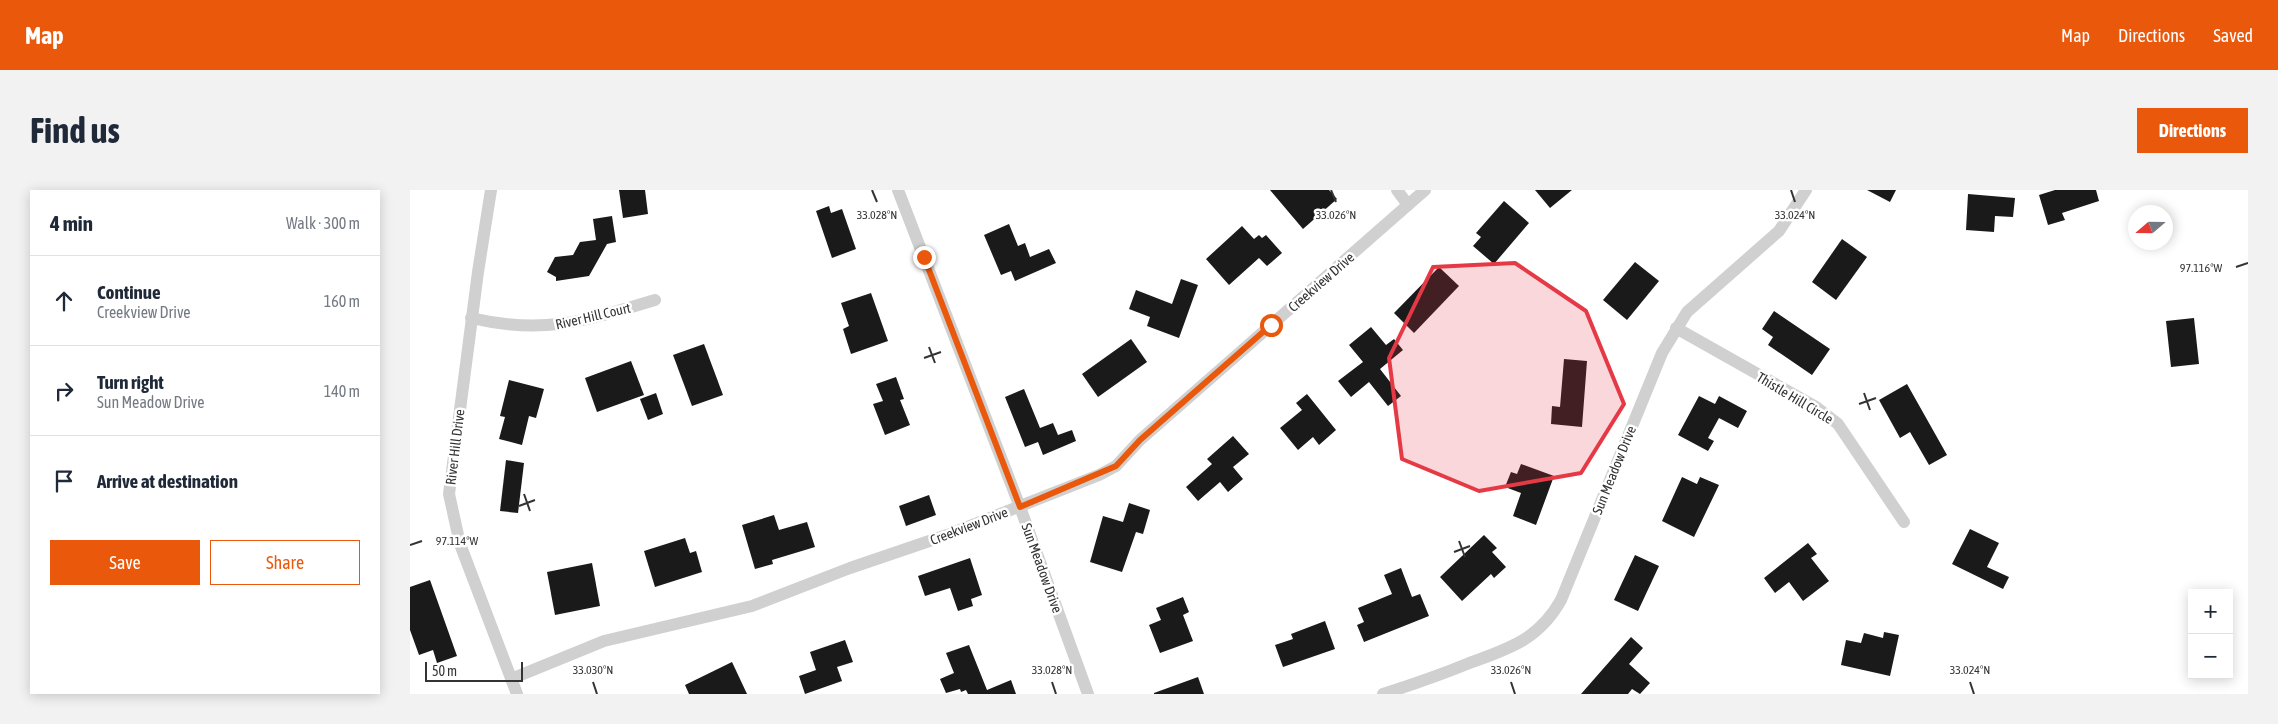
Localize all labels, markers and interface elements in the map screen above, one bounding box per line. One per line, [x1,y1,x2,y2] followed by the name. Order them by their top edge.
[25,22,64,49] text: Map
[2061,25,2090,46] text: Map
[2118,25,2185,46] text: Directions
[2213,25,2253,46] text: Saved
[2137,108,2248,153] button: Directions
[30,110,120,150] text: Find us
[2128,205,2173,250] north arrow
[857,208,897,222] text: 33.028°N
[1316,208,1356,222] text: 33.026°N
[1775,208,1815,222] text: 33.024°N
[50,211,93,235] text: 4 min
[286,214,360,232] text: Walk · 300 m
[913,246,936,269] route end
[1285,249,1357,315] street label: Creekview Drive
[2180,261,2222,275] text: 97.116°W
[97,281,161,303] text: Continue
[50,287,78,315] icon: ahead
[324,292,360,310] text: 160 m
[554,300,632,332] street label: River Hill Court
[97,303,191,321] text: Creekview Drive
[1260,314,1283,337] route start
[1754,369,1836,427] street label: Thistle Hill Circle
[97,371,164,393] text: Turn right
[50,377,78,405] icon: right
[324,382,360,400] text: 140 m
[97,393,205,411] text: Sun Meadow Drive
[442,408,468,486] street label: River Hill Drive
[1589,423,1639,517] street label: Sun Meadow Drive
[50,467,78,495] icon: arrive
[97,470,238,492] text: Arrive at destination
[928,504,1010,548] street label: Creekview Drive
[1018,521,1066,615] street label: Sun Meadow Drive
[436,534,478,548] text: 97.114°W
[50,540,200,585] button: Save
[210,540,360,585] button: Share
[2188,589,2233,679] map controls
[2188,589,2233,634] button: +
[2188,634,2233,679] button: −
[425,659,522,682] scale bar
[432,663,457,679] text: 50 m
[573,663,613,677] text: 33.030°N
[1032,663,1072,677] text: 33.028°N
[1491,663,1531,677] text: 33.026°N
[1950,663,1990,677] text: 33.024°N

